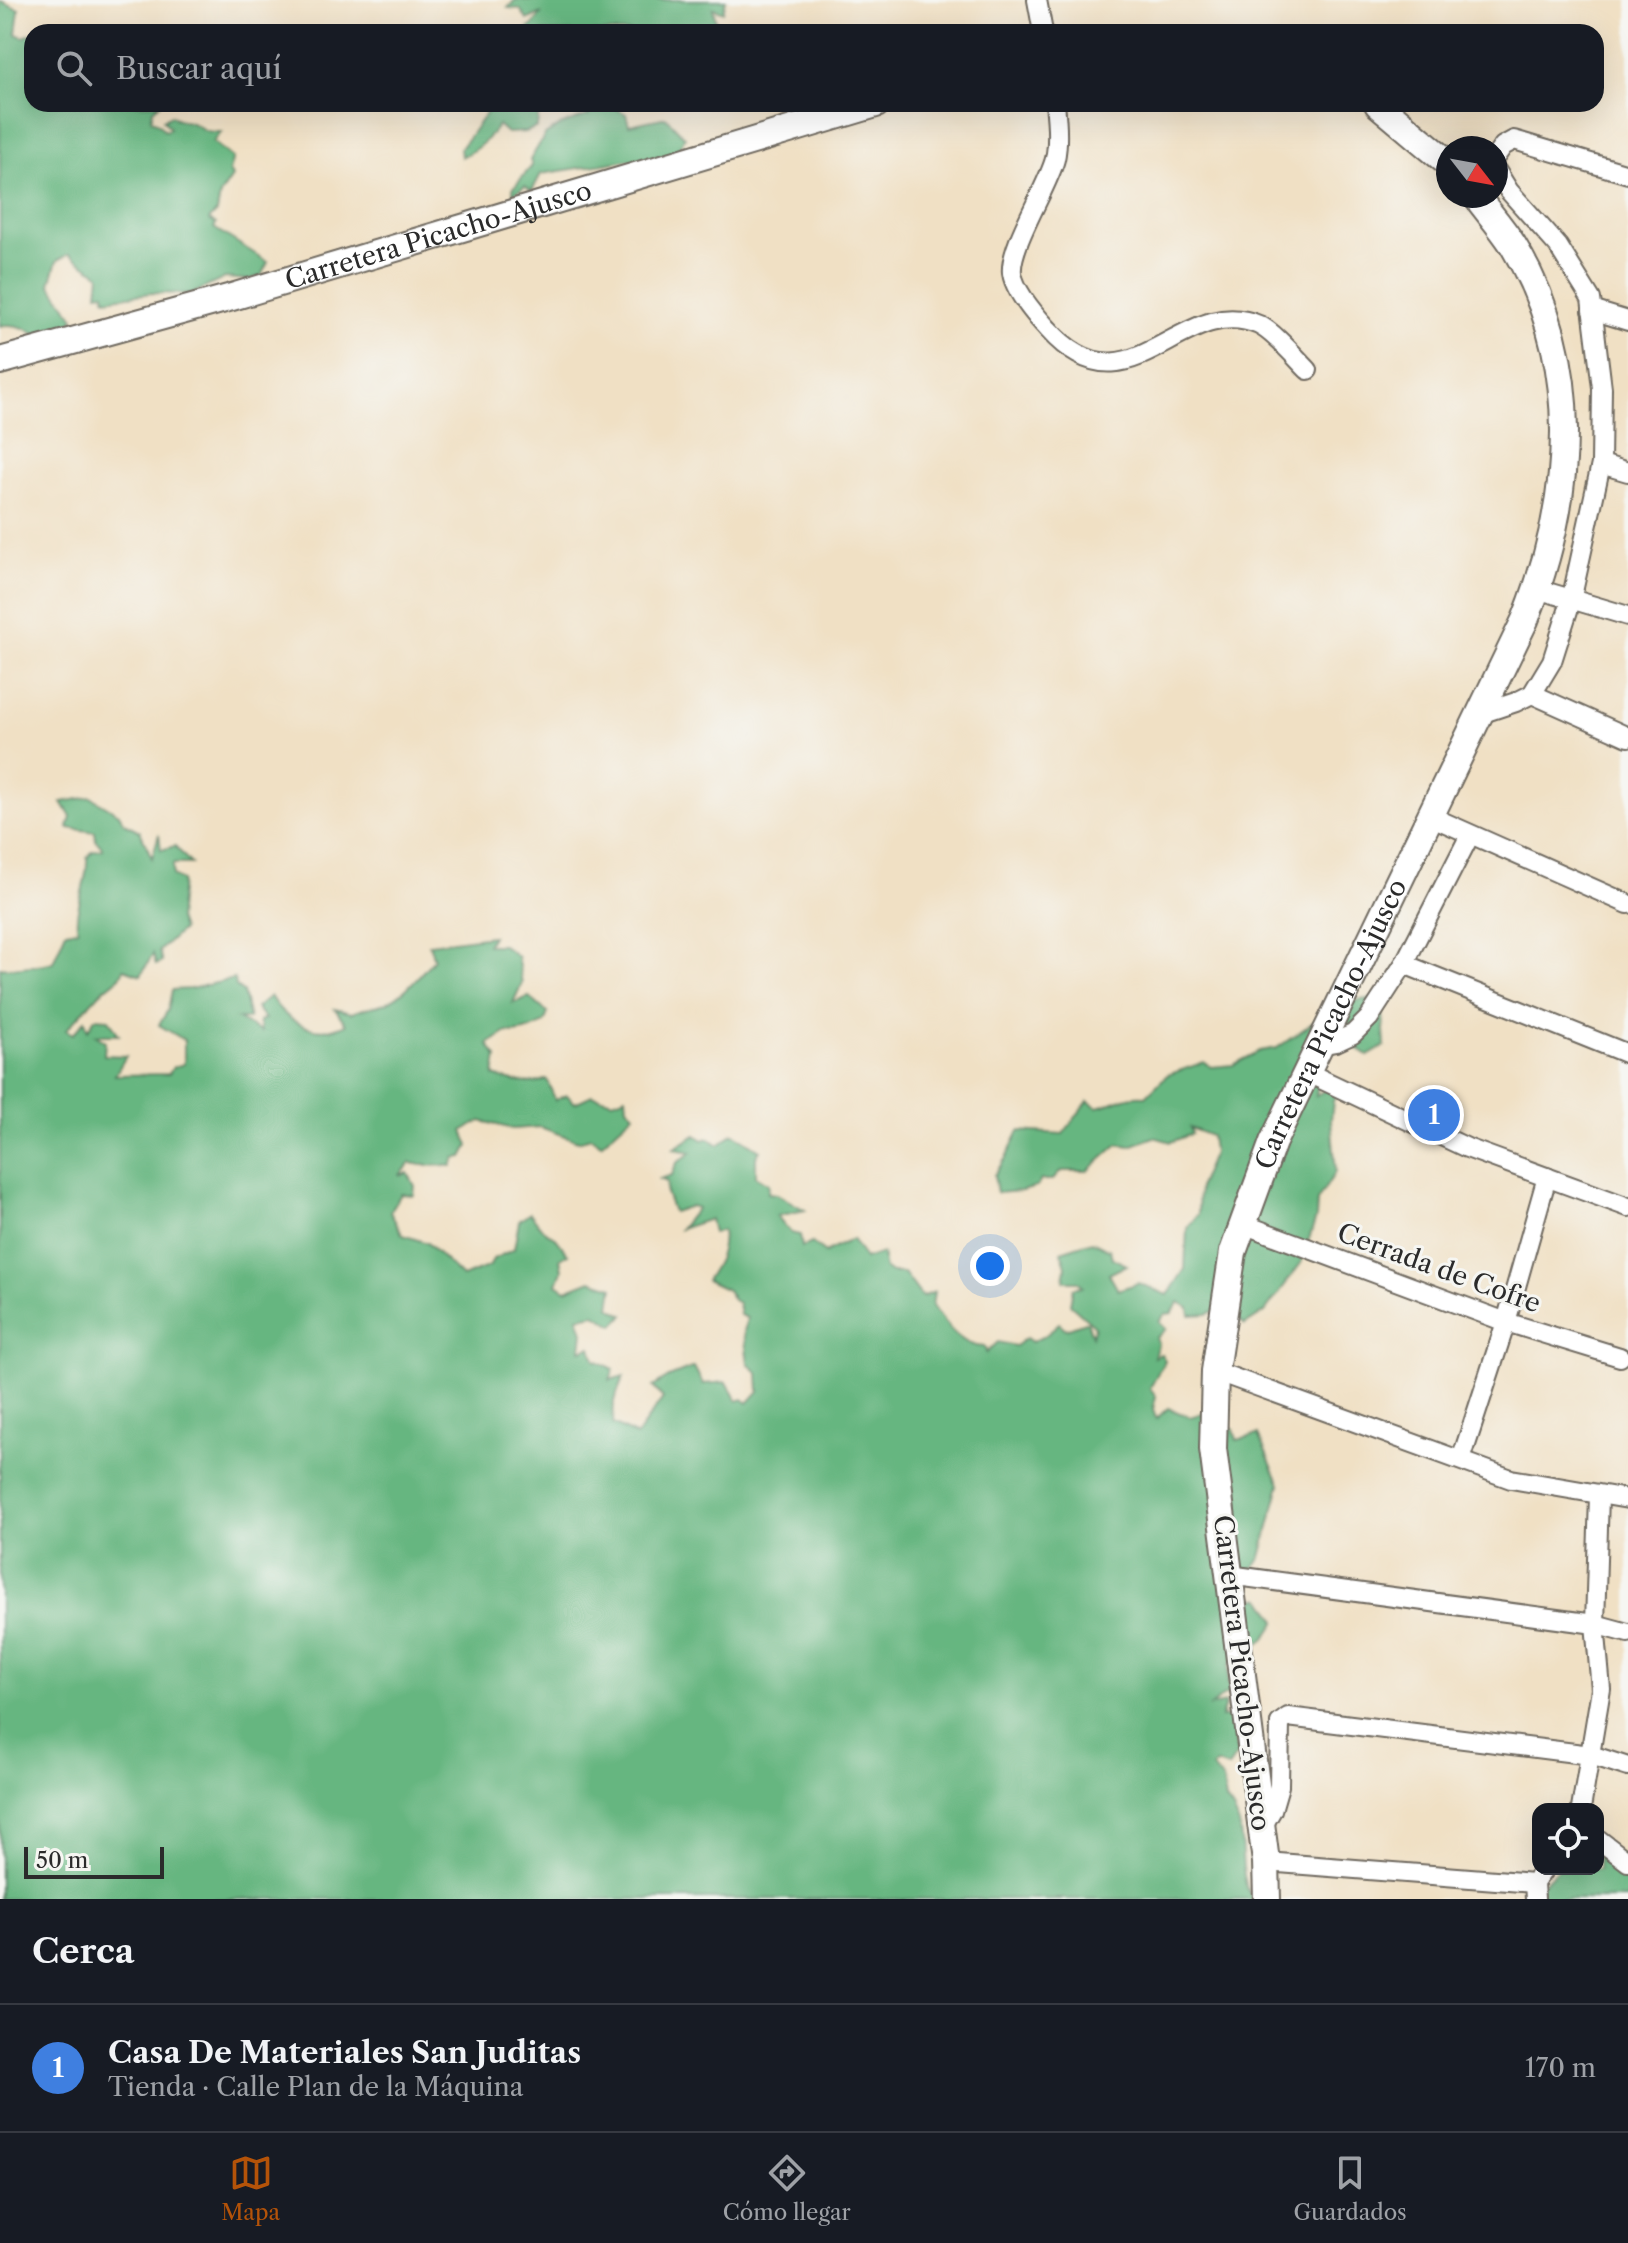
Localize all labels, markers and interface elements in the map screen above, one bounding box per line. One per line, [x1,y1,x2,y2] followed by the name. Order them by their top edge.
[24,24,1604,112] search box
[52,46,96,90] icon: search
[116,50,282,87] text: Buscar aquí
[1436,136,1508,208] north arrow
[281,174,595,296] street label: Carretera Picacho-Ajusco
[1248,874,1414,1174] street label: Carretera Picacho-Ajusco
[1408,1085,1460,1145] pin: 1
[1333,1216,1545,1320] street label: Cerrada de Cofre
[970,1246,1010,1286] your location
[1207,1513,1277,1833] street label: Carretera Picacho-Ajusco
[1532,1803,1604,1875] map controls
[1532,1803,1604,1875] button: locate
[24,1843,164,1879] scale bar
[36,1847,88,1874] text: 50 m
[32,1930,134,1972] text: Cerca
[108,2034,581,2071] text: Casa De Materiales San Juditas
[52,2052,64,2084] text: 1
[1525,2052,1596,2084] text: 170 m
[108,2071,524,2103] text: Tienda · Calle Plan de la Máquina
[221,2151,280,2226] tab: Mapa
[723,2151,851,2226] tab: Cómo llegar
[1293,2151,1407,2226] tab: Guardados

